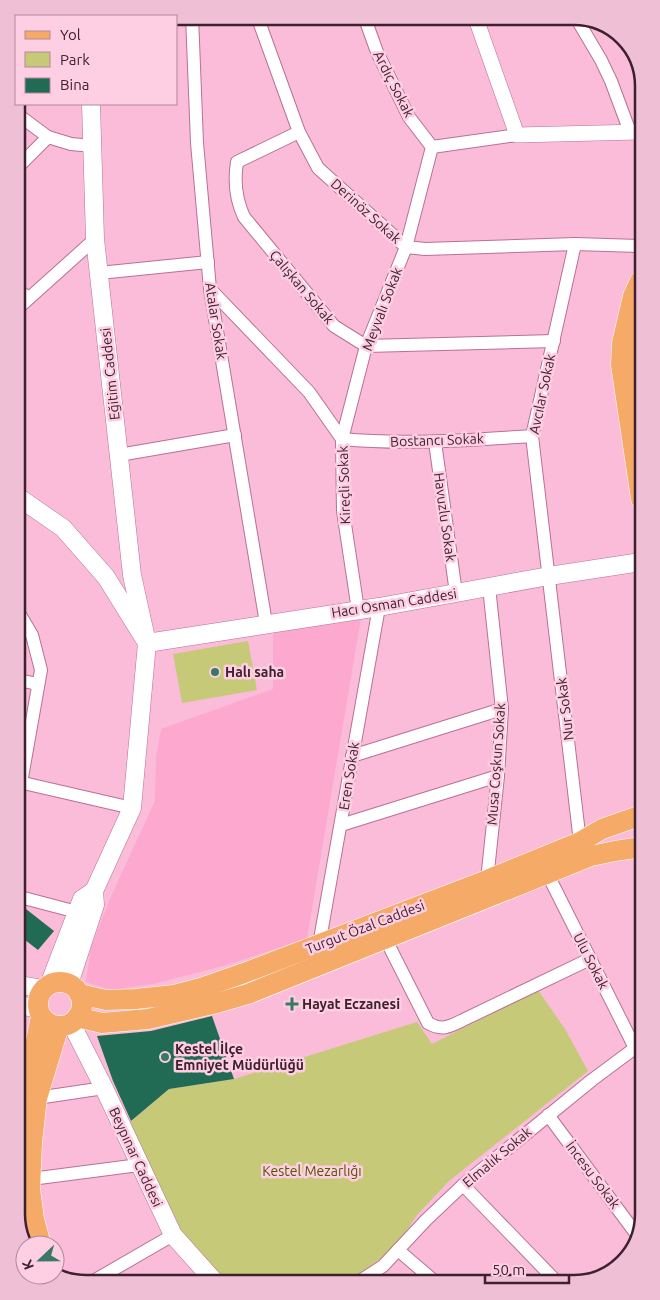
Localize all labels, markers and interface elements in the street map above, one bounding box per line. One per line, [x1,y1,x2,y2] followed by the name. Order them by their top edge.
[15,15,178,105] legend
[60,26,81,43] text: Yol
[370,48,418,120] street label: Ardıç Sokak
[60,51,90,68] text: Park
[60,76,89,93] text: Bina
[328,175,404,247] street label: Derinöz Sokak
[267,247,337,327] street label: Çalışkan Sokak
[359,265,405,353] street label: Meyvalı Sokak
[202,281,230,361] street label: Atalar Sokak
[97,327,123,421] street label: Eğitim Caddesi
[526,352,558,436] street label: Avcılar Sokak
[390,430,484,450] street label: Bostancı Sokak
[335,445,353,525] street label: Kireçli Sokak
[431,471,459,563] street label: Havuzlu Sokak
[330,585,458,621] street label: Hacı Osman Caddesi
[225,664,284,680] place label: Halı saha
[209,666,221,678] marker: Halı saha
[553,677,577,741] street label: Nur Sokak
[484,702,508,826] street label: Musa Coşkun Sokak
[336,741,362,811] street label: Eren Sokak
[303,896,427,957] street label: Turgut Özal Caddesi
[570,930,612,992] street label: Ulu Sokak
[302,996,400,1012] place label: Hayat Eczanesi
[286,998,298,1010] marker: Hayat Eczanesi
[175,1040,304,1073] place label: Kestel İlçe Emniyet Müdürlüğü
[159,1051,171,1063] marker: Kestel İlçe Emniyet Müdürlüğü
[106,1105,166,1209] street label: Beypınar Caddesi
[459,1124,535,1190] street label: Elmalık Sokak
[563,1138,623,1212] street label: İncesu Sokak
[262,1163,362,1179] park label: Kestel Mezarlığı
[15,1235,65,1285] north arrow
[485,1252,569,1284] scale bar
[19,1257,37,1272] text: K
[492,1261,525,1278] text: 50 m

